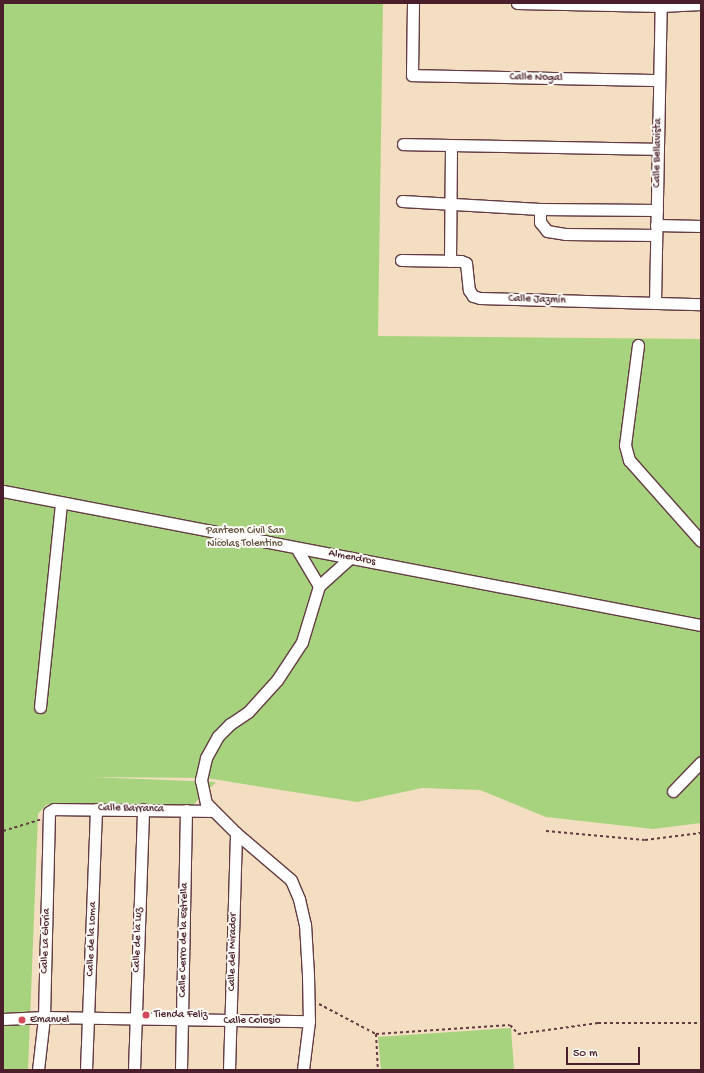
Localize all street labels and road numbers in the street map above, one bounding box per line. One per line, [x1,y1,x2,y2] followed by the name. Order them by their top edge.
[509,71,563,85] street label: Calle Nogal
[651,118,665,188] street label: Calle Bellavista
[508,292,566,308] street label: Calle Jazmín
[327,547,377,569] street label: Almendros
[98,802,164,816] street label: Calle Barranca
[176,883,192,997] street label: Calle Cerro de la Estrella
[84,901,100,977] street label: Calle de la Loma
[130,907,146,973] street label: Calle de la Luz
[38,908,54,974] street label: Calle La Gloria
[226,913,240,991] street label: Calle del Mirador
[223,1014,281,1028] street label: Calle Colosio

